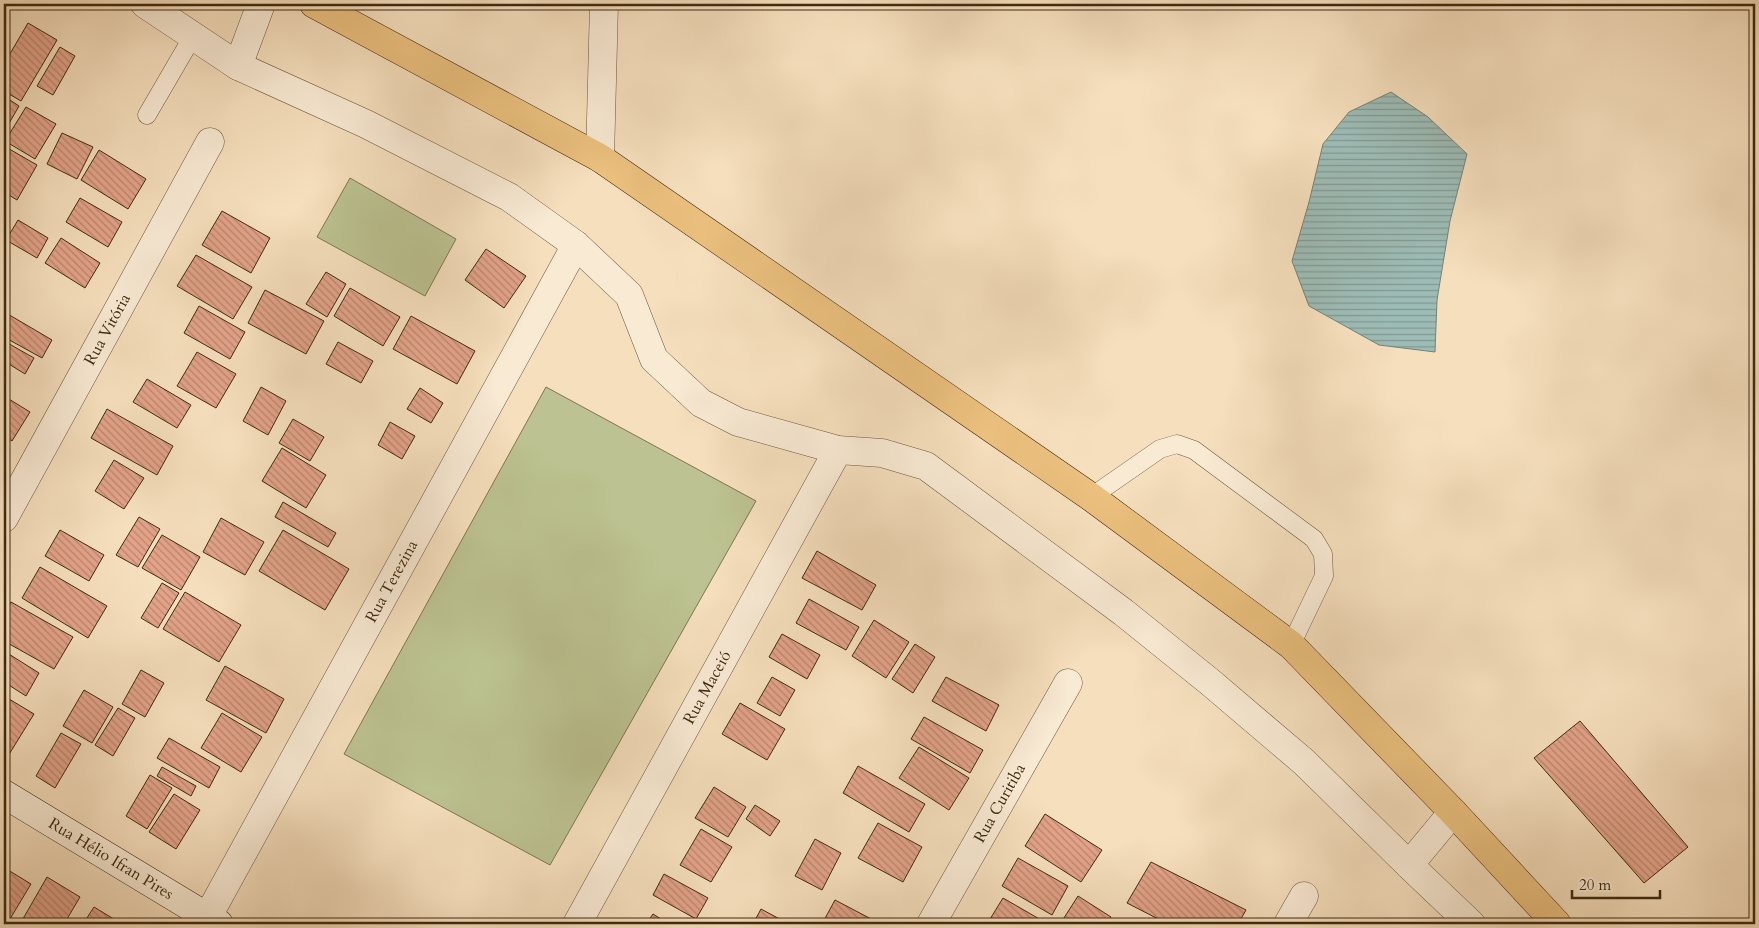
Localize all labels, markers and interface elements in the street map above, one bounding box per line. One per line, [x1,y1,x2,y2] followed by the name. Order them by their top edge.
[79,290,136,369] street label: Rua Vitória
[360,536,423,626] street label: Rua Terezina
[678,646,737,728] street label: Rua Maceió
[969,760,1031,847] street label: Rua Curitiba
[44,812,178,905] street label: Rua Hélio Ifran Pires
[1572,868,1659,900] scale bar
[1579,875,1611,895] text: 20 m

